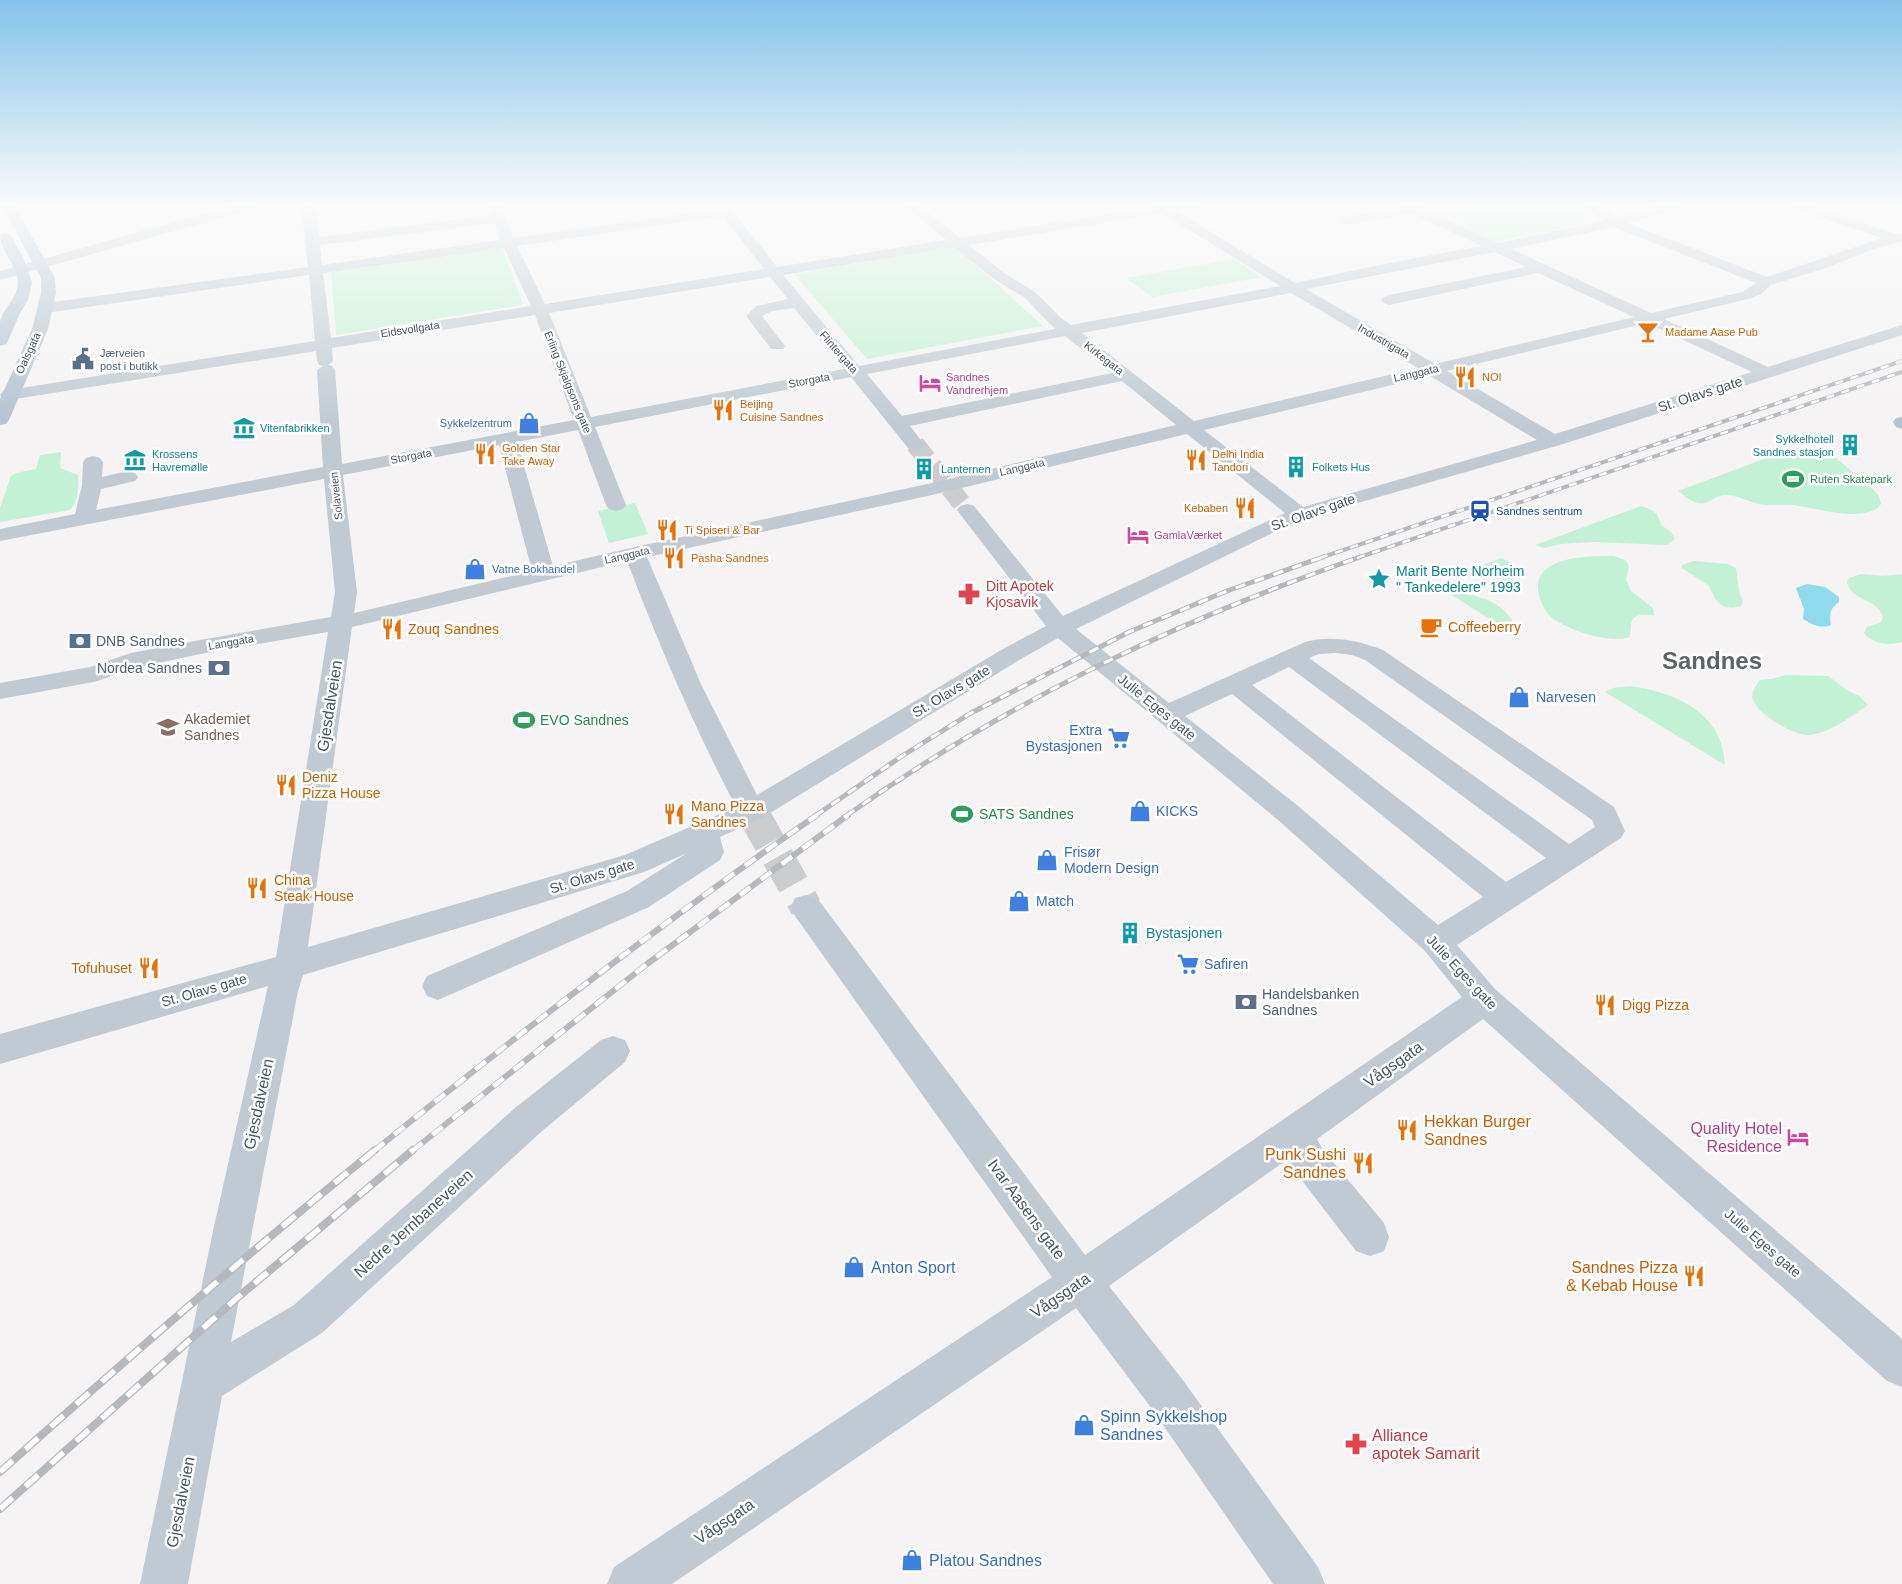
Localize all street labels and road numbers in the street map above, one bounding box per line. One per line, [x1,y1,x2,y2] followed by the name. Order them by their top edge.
[380,318,441,340] street label: Eidsvollgata
[1356,321,1413,361] street label: Industrigata
[817,328,861,376] street label: Flintergata
[542,329,594,435] street label: Erling Skjalgsons gate
[13,330,43,375] street label: Oalsgata
[1082,339,1127,378] street label: Kirkegata
[1392,362,1441,384] street label: Langgata
[787,370,831,390] street label: Storgata
[1656,373,1744,415] street label: St. Olavs gate
[389,446,433,466] street label: Storgata
[998,456,1047,478] street label: Langgata
[328,471,344,521] street label: Solaveien
[1269,490,1357,534] street label: St. Olavs gate
[603,544,652,566] street label: Langgata
[207,632,255,652] street label: Langgata
[314,659,345,753] street label: Gjesdalveien
[909,661,993,721] street label: St. Olavs gate
[1115,671,1199,743] street label: Julie Eges gate
[548,855,637,897] street label: St. Olavs gate
[1424,932,1501,1013] street label: Julie Eges gate
[160,970,249,1010] street label: St. Olavs gate
[1361,1038,1426,1091] street label: Vågsgata
[241,1057,276,1151] street label: Gjesdalveien
[985,1156,1069,1263] street label: Ivar Aasens gate
[351,1166,476,1281] street label: Nedre Jernbaneveien
[1722,1206,1805,1281] street label: Julie Eges gate
[1028,1269,1093,1321] street label: Vågsgata
[163,1455,198,1549] street label: Gjesdalveien
[692,1495,757,1547] street label: Vågsgata

